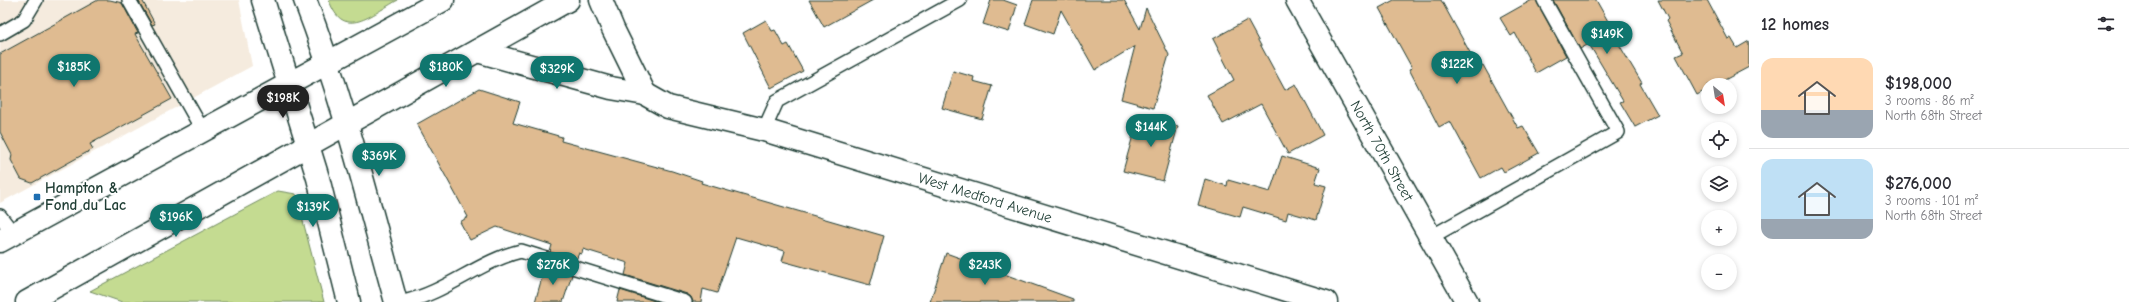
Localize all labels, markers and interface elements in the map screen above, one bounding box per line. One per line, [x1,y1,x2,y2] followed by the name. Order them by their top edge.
[2095,13,2117,35] icon: filters
[1761,15,1829,34] text: 12 homes
[1579,21,1635,55] pin: $149K
[1590,26,1624,41] text: $149K
[1429,51,1485,85] pin: $122K
[46,54,102,88] pin: $185K
[418,54,474,88] pin: $180K
[529,56,585,90] pin: $329K
[1440,56,1474,71] text: $122K
[57,59,91,74] text: $185K
[429,59,463,74] text: $180K
[540,61,574,76] text: $329K
[1793,74,1841,122] icon: home
[1885,74,1952,93] text: $198,000
[1701,78,1737,114] north arrow
[1701,78,1737,290] map controls
[255,85,311,119] pin: $198K
[266,90,300,105] text: $198K
[1885,93,1974,108] text: 3 rooms · 86 m²
[1346,97,1418,205] street label: North 70th Street
[1885,108,1982,123] text: North 68th Street
[1123,114,1179,148] pin: $144K
[1135,119,1167,134] text: $144K
[1701,122,1737,158] button: locate
[351,143,407,177] pin: $369K
[361,148,397,163] text: $369K
[1701,166,1737,202] button: layers
[916,169,1055,227] street label: West Medford Avenue
[1885,174,1952,193] text: $276,000
[1793,175,1841,223] icon: home
[45,179,126,214] place label: Hampton & Fond du Lac
[32,192,42,202] marker: Hampton & Fond du Lac
[1885,193,1978,208] text: 3 rooms · 101 m²
[285,194,341,228] pin: $139K
[296,199,330,214] text: $139K
[148,204,204,238] pin: $196K
[1885,208,1982,223] text: North 68th Street
[159,209,193,224] text: $196K
[1701,210,1737,246] button: +
[525,252,581,286] pin: $276K
[957,252,1013,286] pin: $243K
[1701,254,1737,290] button: −
[536,257,570,272] text: $276K
[968,257,1002,272] text: $243K

